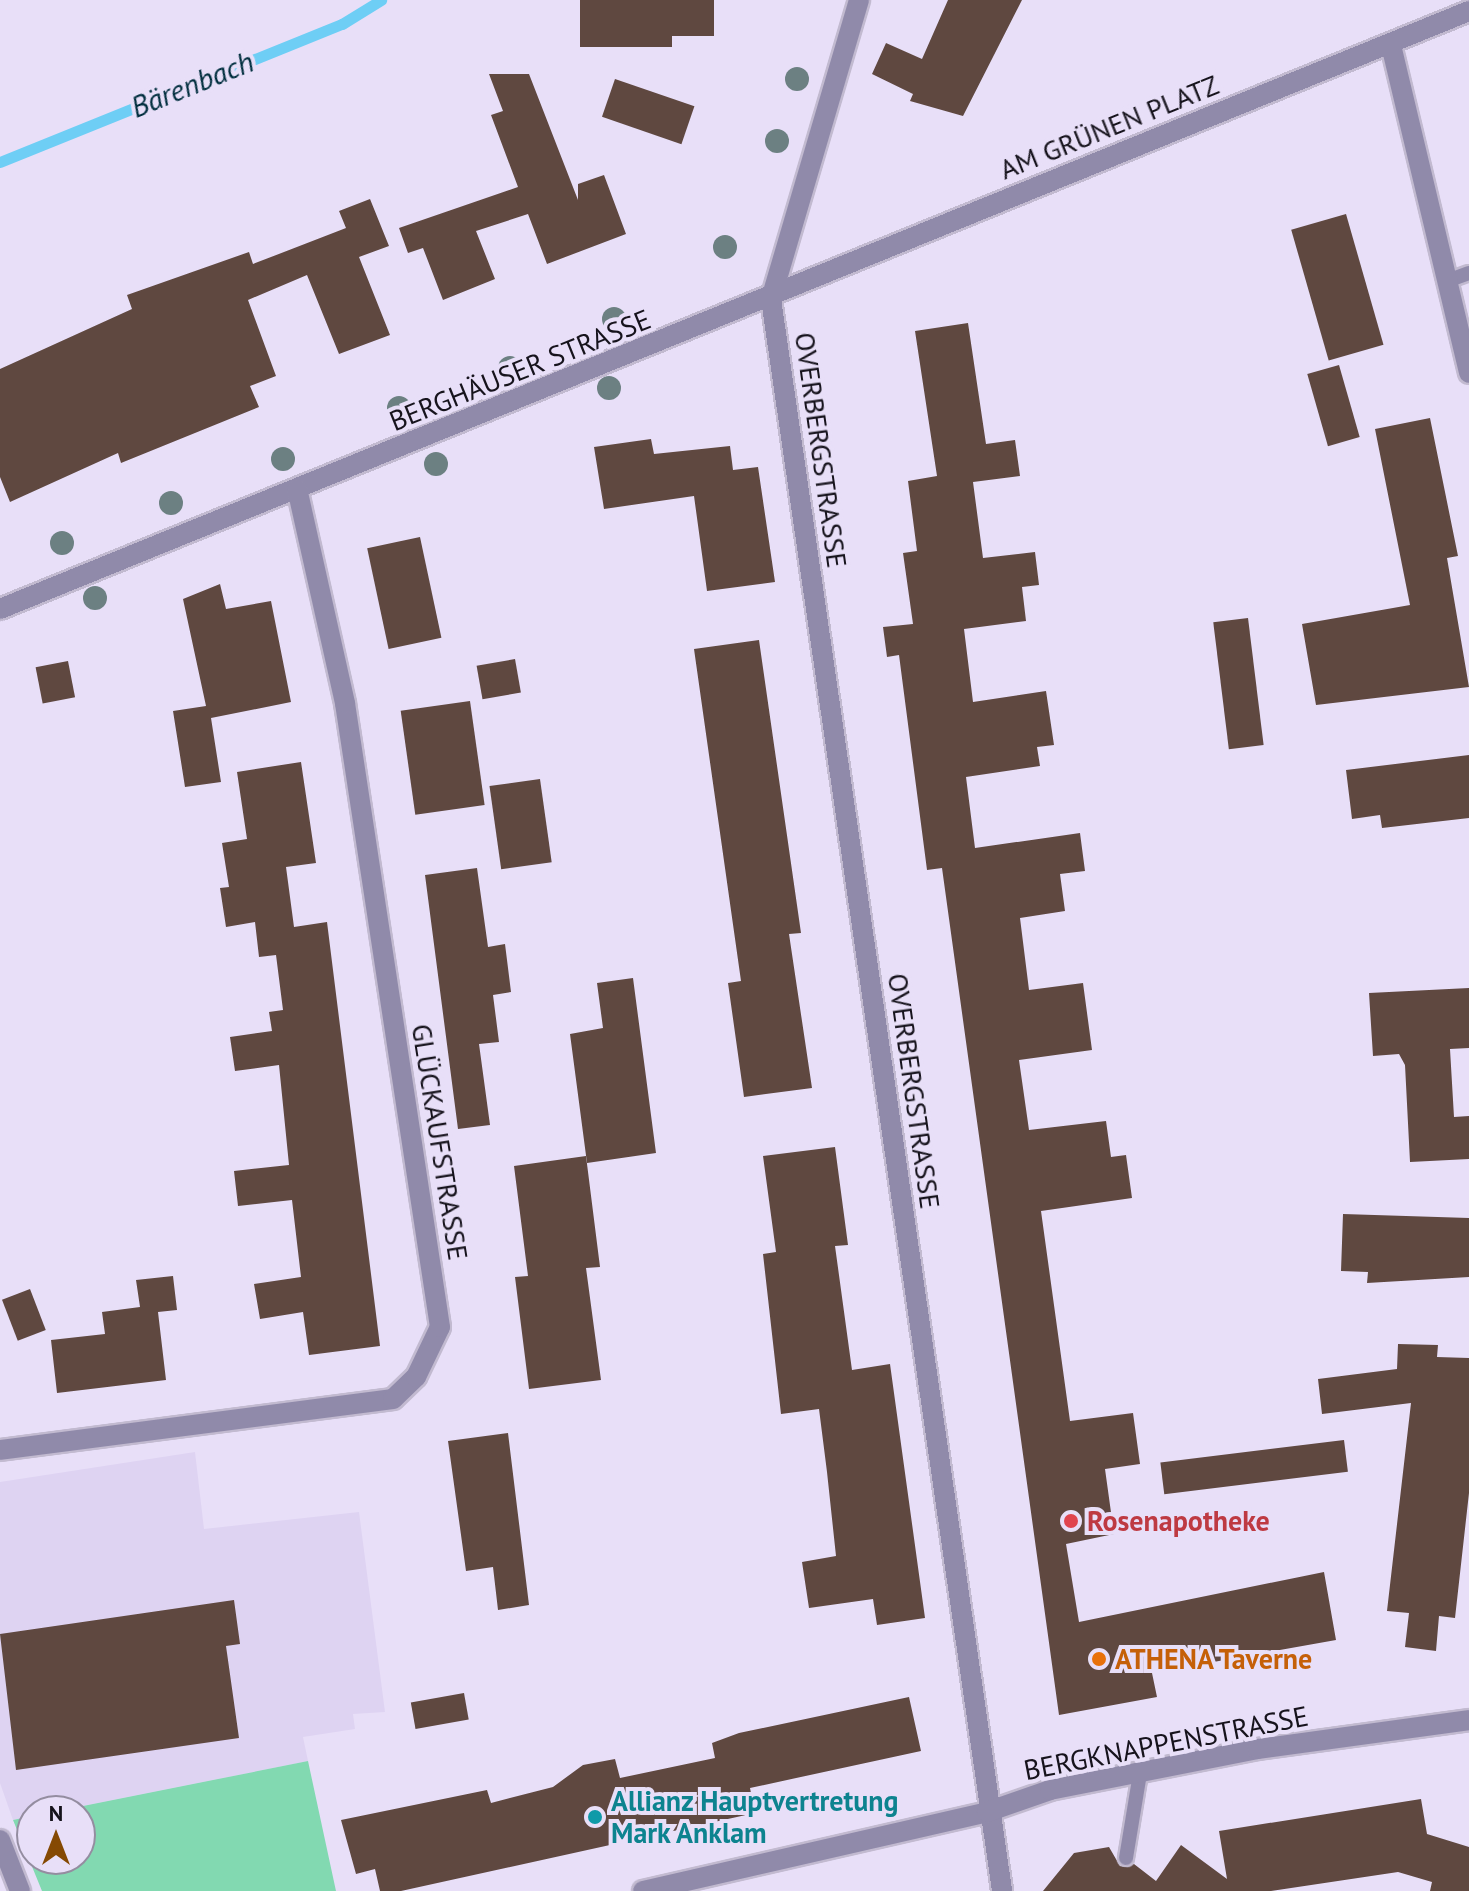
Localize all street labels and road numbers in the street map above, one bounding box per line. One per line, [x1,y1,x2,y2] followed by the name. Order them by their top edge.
[995,68,1223,186] street label: AM GRÜNEN PLATZ
[384,302,656,438] street label: BERGHÄUSER STRASSE
[788,330,854,570] street label: OVERBERGSTRASSE
[881,971,947,1211] street label: OVERBERGSTRASSE
[405,1022,475,1262] street label: GLÜCKAUFSTRASSE
[1021,1699,1311,1787] street label: BERGKNAPPENSTRASSE

